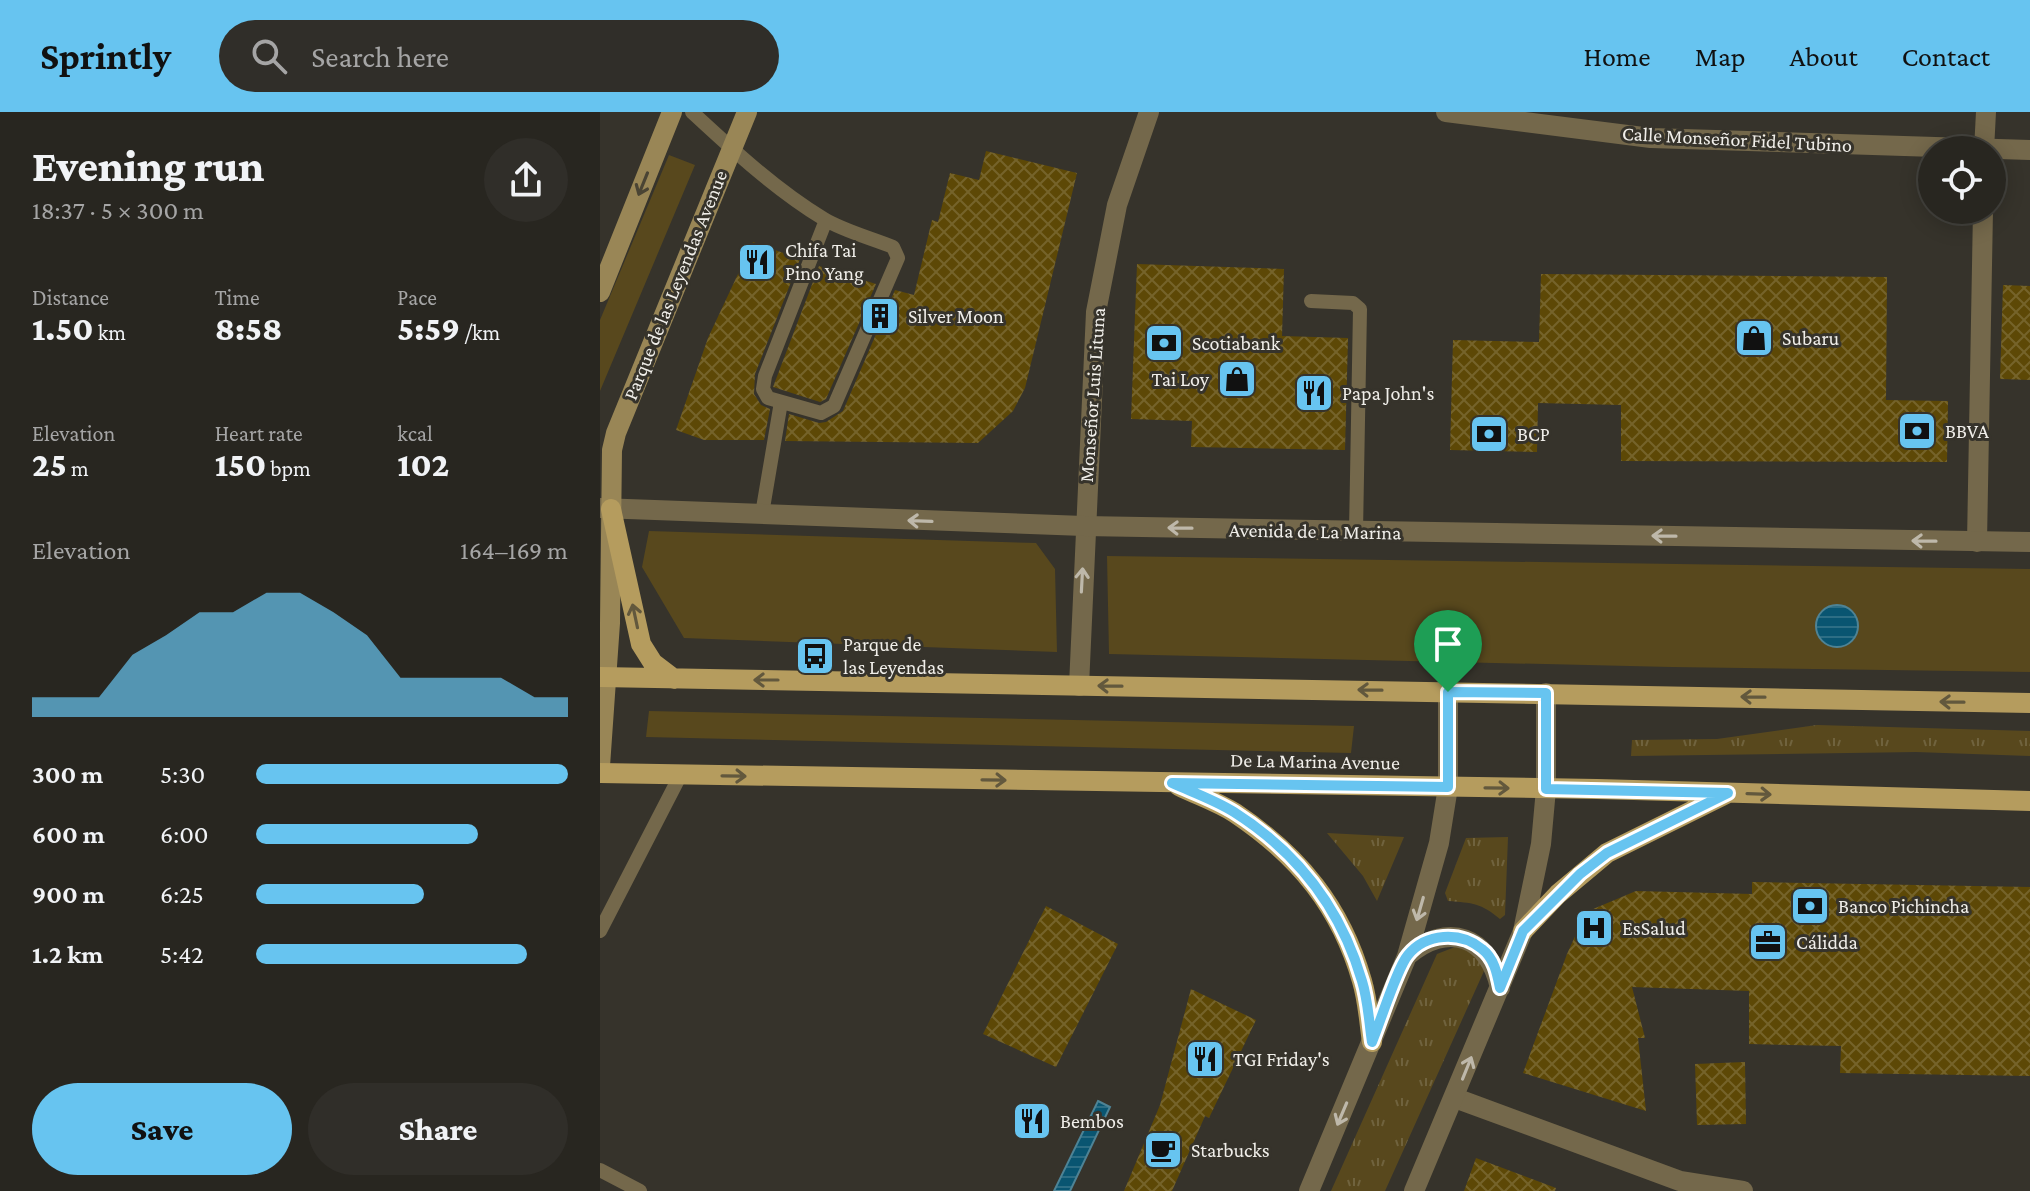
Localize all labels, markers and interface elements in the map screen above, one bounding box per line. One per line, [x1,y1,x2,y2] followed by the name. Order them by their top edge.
[219,20,779,92] search box
[247,34,291,78] icon: search
[40,35,171,77] text: Sprintly
[311,40,449,73] text: Search here
[1584,41,1651,72] text: Home
[1695,41,1746,72] text: Map
[1790,41,1858,72] text: About
[1902,41,1990,72] text: Contact
[1621,122,1853,156] street label: Calle Monseñor Fidel Tubino
[1918,136,2006,224] map controls
[1918,136,2006,224] button: locate
[484,138,568,222] button: share
[32,142,264,190] text: Evening run
[619,167,732,403] street label: Parque de las Leyendas Avenue
[635,171,649,196] one-way arrow
[32,196,204,225] text: 18:37 · 5 × 300 m
[785,239,864,285] place label: Chifa Tai Pino Yang
[736,241,778,283] restaurant icon: Chifa Tai Pino Yang
[32,285,109,310] text: Distance
[215,285,260,310] text: Time
[397,285,437,310] text: Pace
[859,295,901,337] building icon: Silver Moon
[908,305,1004,327] place label: Silver Moon
[1075,307,1109,483] street label: Monseñor Luis Lituna
[32,310,94,347] text: 1.50
[215,310,282,347] text: 8:58
[397,310,460,347] text: 5:59
[1733,317,1775,359] shop icon: Subaru
[94,320,126,345] text: km
[460,320,500,345] text: /km
[1143,322,1185,364] bank icon: Scotiabank
[1782,327,1840,349] place label: Subaru
[1192,332,1281,354] place label: Scotiabank
[1216,358,1258,400] shop icon: Tai Loy
[1151,368,1210,391] place label: Tai Loy
[1293,372,1335,414] restaurant icon: Papa John's
[1342,382,1434,405] place label: Papa John's
[1896,410,1938,452] bank icon: BBVA
[1468,413,1510,455] bank icon: BCP
[1945,420,1989,442] place label: BBVA
[32,421,115,446] text: Elevation
[215,421,303,446] text: Heart rate
[397,421,433,446] text: kcal
[1517,423,1550,445] place label: BCP
[32,446,67,483] text: 25
[215,446,266,483] text: 150
[397,446,449,483] text: 102
[67,456,89,481] text: m
[266,456,311,481] text: bpm
[907,513,934,528] one-way arrow
[1229,518,1401,544] street label: Avenida de La Marina
[1167,520,1194,536] one-way arrow
[1651,528,1678,544] one-way arrow
[1911,533,1938,548] one-way arrow
[32,536,130,565] text: Elevation
[460,536,568,565] text: 164–169 m
[1074,567,1089,594] one-way arrow
[627,604,642,629] one-way arrow
[1414,610,1482,692] pin
[1426,622,1470,666] icon: arrive
[843,633,944,679] place label: Parque de las Leyendas
[794,635,836,677] bus stop icon: Parque de las Leyendas
[753,672,780,688] one-way arrow
[1097,678,1124,694] one-way arrow
[1357,683,1384,698] one-way arrow
[1740,690,1767,705] one-way arrow
[1939,694,1966,709] one-way arrow
[1230,749,1400,773] street label: De La Marina Avenue
[32,760,103,789] text: 300 m
[160,760,205,789] text: 5:30
[720,768,747,783] one-way arrow
[980,772,1007,788] one-way arrow
[1483,780,1510,795] one-way arrow
[1745,786,1772,801] one-way arrow
[32,820,105,849] text: 600 m
[160,820,209,849] text: 6:00
[32,880,105,909] text: 900 m
[160,880,204,909] text: 6:25
[1789,885,1831,927] bank icon: Banco Pichincha
[1412,895,1427,921] one-way arrow
[1838,895,1969,917] place label: Banco Pichincha
[1573,907,1615,949] hospital icon: EsSalud
[1622,917,1686,939] place label: EsSalud
[1747,921,1789,963] office icon: Cálidda
[1796,931,1858,953] place label: Cálidda
[32,940,103,969] text: 1.2 km
[160,940,204,969] text: 5:42
[1184,1038,1226,1080] restaurant icon: TGI Friday's
[1233,1048,1330,1071] place label: TGI Friday's
[1461,1056,1476,1081] one-way arrow
[32,1083,292,1175] button: Save
[308,1083,568,1175] button: Share
[1011,1100,1053,1142] restaurant icon: Bembos
[1333,1101,1348,1126] one-way arrow
[1060,1110,1124,1132] place label: Bembos
[1142,1129,1184,1171] cafe icon: Starbucks
[1191,1139,1270,1161] place label: Starbucks

